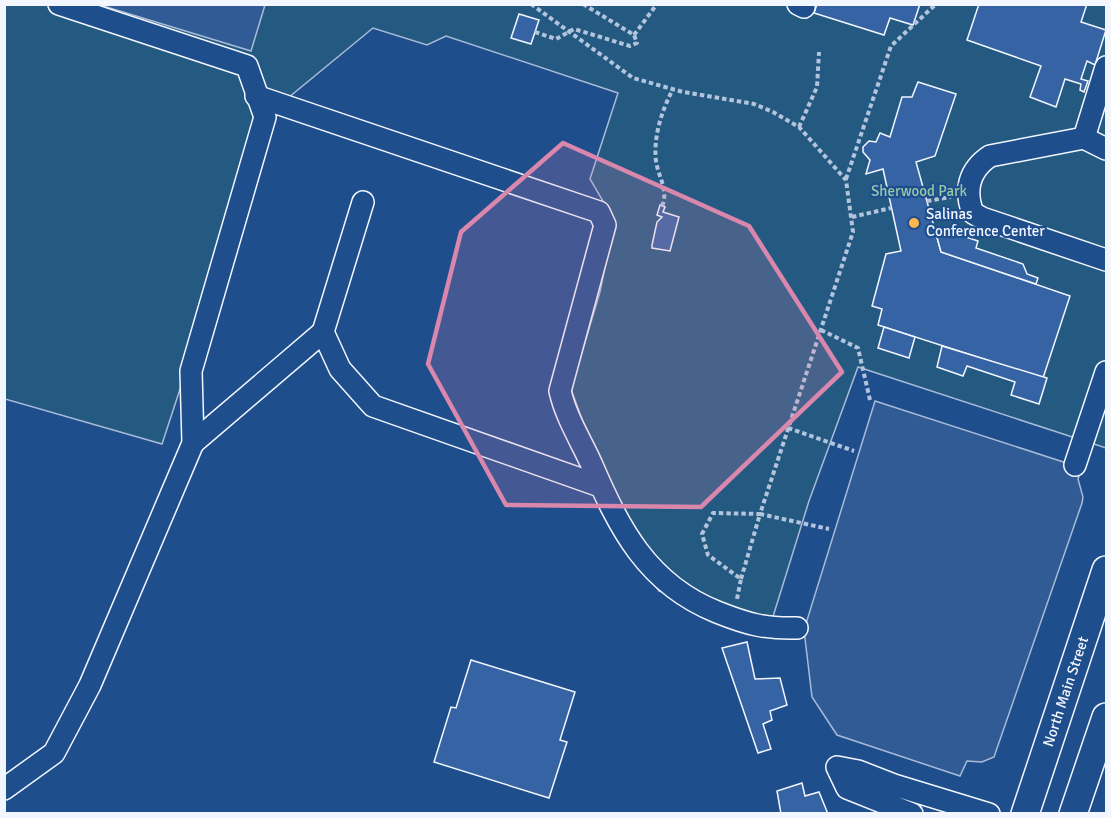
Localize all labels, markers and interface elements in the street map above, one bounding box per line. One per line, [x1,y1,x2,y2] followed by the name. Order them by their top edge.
[871,182,968,200] park label: Sherwood Park
[926,205,1045,240] place label: Salinas Conference Center
[907,216,921,230] marker: Salinas Conference Center
[1039,634,1092,749] street label: North Main Street

